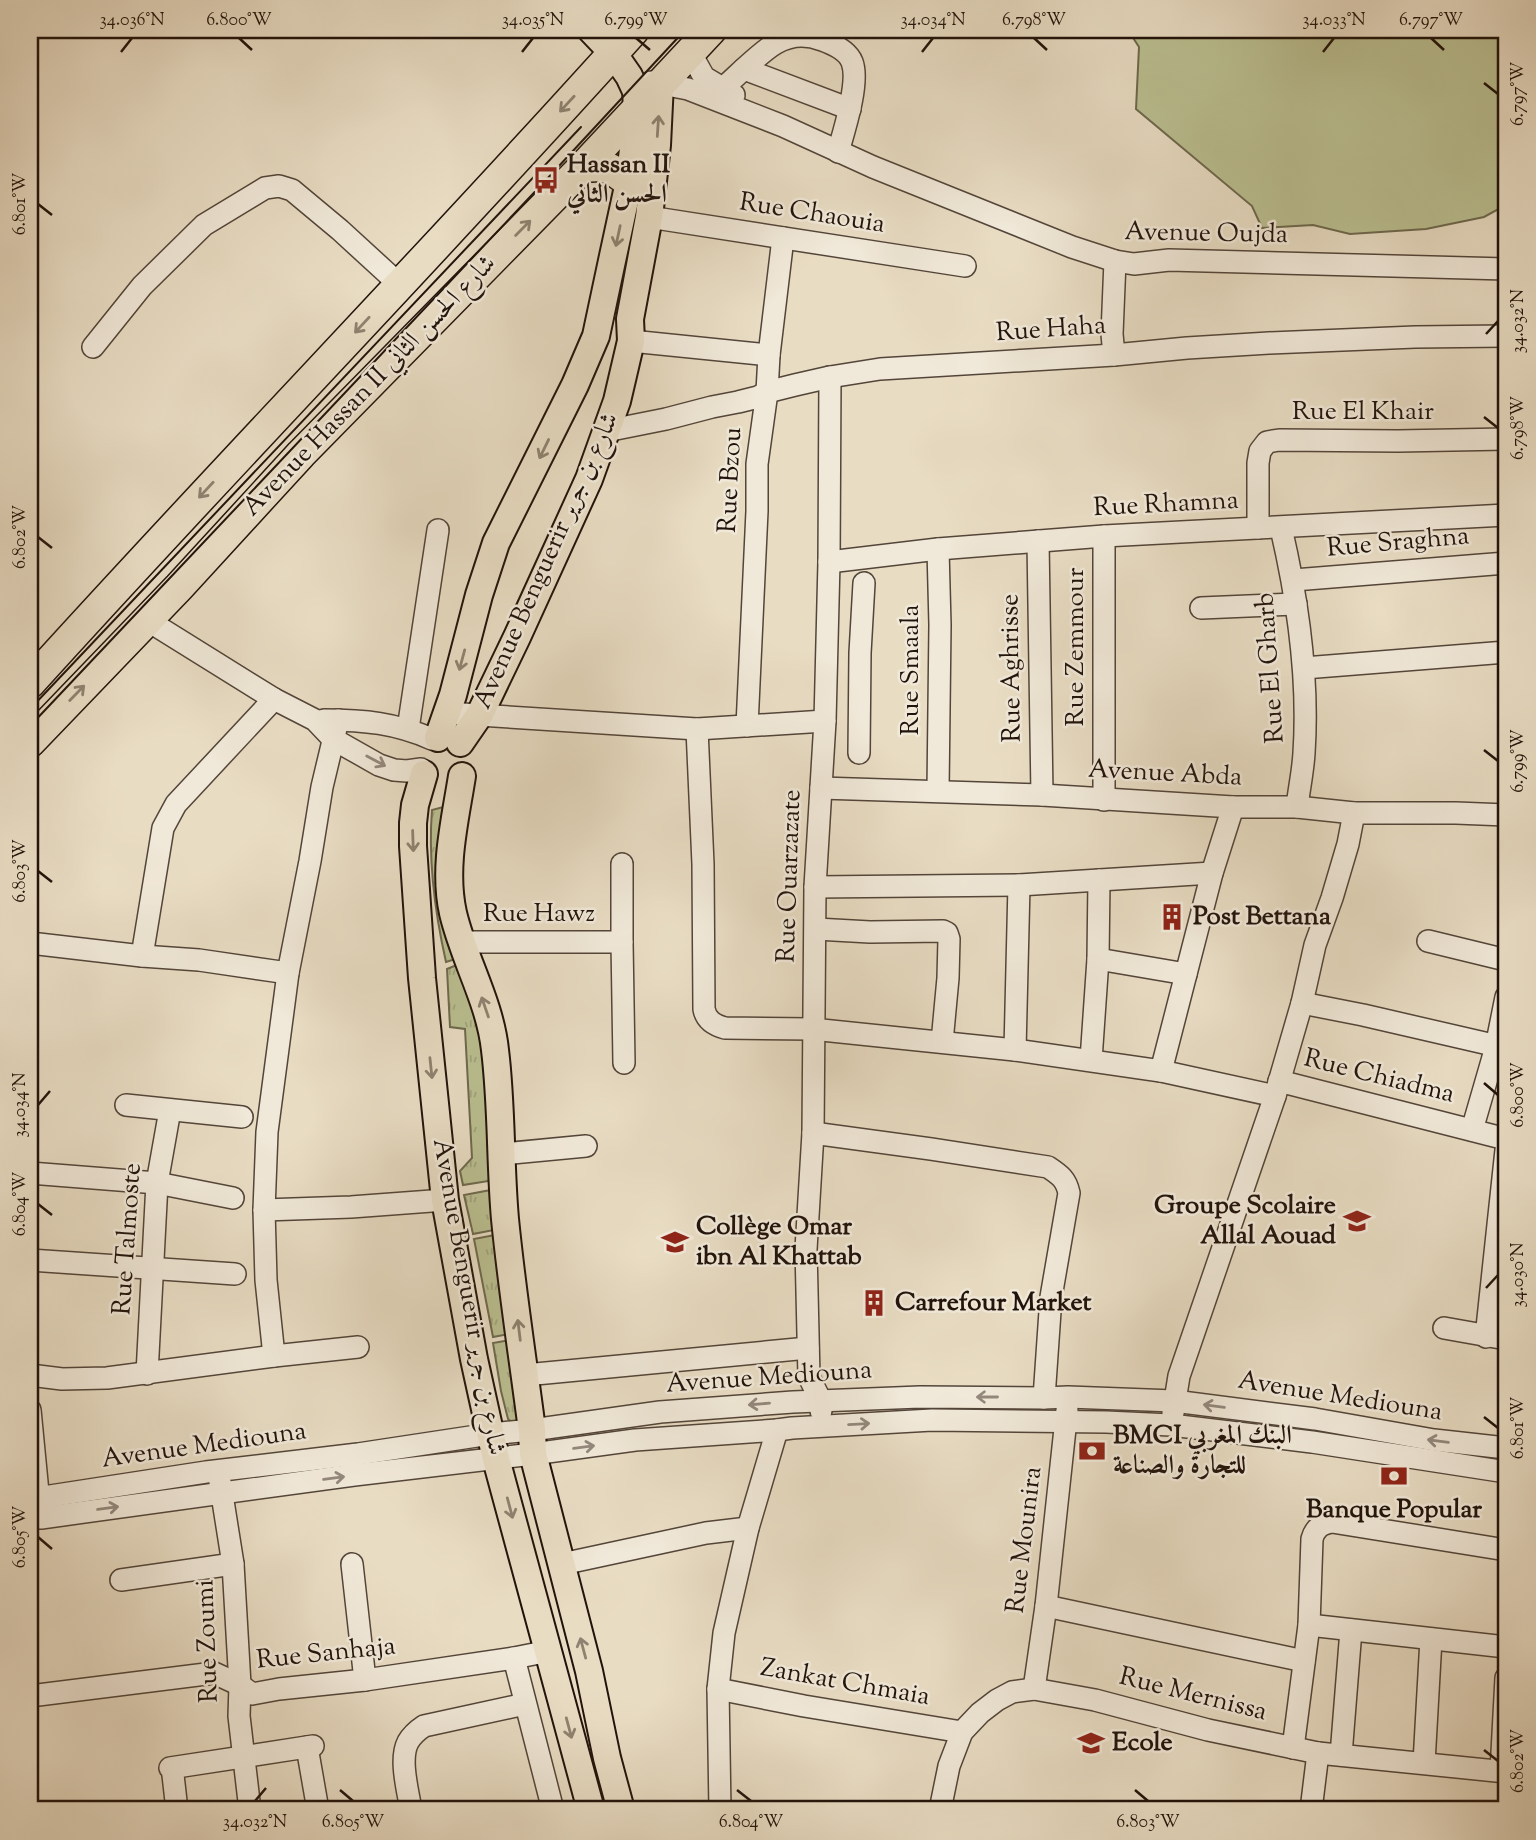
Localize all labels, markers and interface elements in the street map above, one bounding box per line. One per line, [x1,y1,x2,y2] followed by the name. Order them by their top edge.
[100,8,165,34] text: 34.036°N
[206,8,272,34] text: 6.800°W
[502,8,564,34] text: 34.035°N
[604,8,668,34] text: 6.799°W
[900,8,966,34] text: 34.034°N
[1002,8,1066,34] text: 6.798°W
[1302,8,1366,34] text: 34.033°N
[1399,8,1463,34] text: 6.797°W
[1506,62,1532,126] text: 6.797°W
[558,95,575,112] one-way arrow
[652,114,665,137] one-way arrow
[566,147,670,215] place label: Hassan II الحسن الثاني
[531,165,561,195] bus stop icon: Hassan II الحسن الثاني
[8,173,34,235] text: 6.801°W
[737,184,887,244] street label: Rue Chaouia
[1124,214,1288,254] street label: Avenue Oujda
[514,220,531,237] one-way arrow
[610,224,623,246] one-way arrow
[235,247,506,526] street label: Avenue Hassan II شارع الحسن الثاني
[1506,289,1532,353] text: 34.032°N
[995,308,1107,352] street label: Rue Haha
[354,316,371,333] one-way arrow
[1292,394,1434,431] street label: Rue El Khair
[1506,396,1532,460] text: 6.798°W
[465,407,630,716] street label: Avenue Benguerir شارع بن جرير
[710,426,752,534] street label: Rue Bzou
[536,438,550,459] one-way arrow
[198,481,215,498] one-way arrow
[1092,483,1240,527] street label: Rue Rhamna
[8,505,34,569] text: 6.802°W
[1325,518,1471,568] street label: Rue Sraghna
[1058,567,1095,727] street label: Rue Zemmour
[1247,591,1295,745] street label: Rue El Gharb
[992,593,1032,743] street label: Rue Aghrisse
[893,605,930,735] street label: Rue Smaala
[455,648,468,671] one-way arrow
[69,685,86,702] one-way arrow
[1506,729,1532,793] text: 6.799°W
[1087,751,1243,797] street label: Avenue Abda
[365,755,385,769] one-way arrow
[768,789,812,963] street label: Rue Ouarzazate
[407,830,420,853] one-way arrow
[8,839,34,903] text: 6.803°W
[483,896,595,933] street label: Rue Hawz
[1193,899,1331,936] place label: Post Bettana
[1157,902,1187,932] building icon: Post Bettana
[478,996,491,1018] one-way arrow
[1300,1040,1458,1114] street label: Rue Chiadma
[425,1056,438,1079] one-way arrow
[1506,1062,1532,1128] text: 6.800°W
[8,1072,34,1138] text: 34.034°N
[421,1136,514,1458] street label: Avenue Benguerir شارع بن جرير
[104,1162,152,1316] street label: Rue Talmoste
[8,1172,34,1236] text: 6.804°W
[1154,1188,1336,1255] place label: Groupe Scolaire Allal Aouad
[1342,1206,1372,1236] school or university icon: Groupe Scolaire Allal Aouad
[696,1209,862,1276] place label: Collège Omar ibn Al Khattab
[660,1227,690,1257] school or university icon: Collège Omar ibn Al Khattab
[1506,1242,1532,1308] text: 34.030°N
[895,1285,1092,1322] place label: Carrefour Market
[859,1288,889,1318] building icon: Carrefour Market
[512,1319,525,1342] one-way arrow
[665,1352,873,1404] street label: Avenue Mediouna
[1235,1363,1445,1431] street label: Avenue Mediouna
[975,1391,998,1404] one-way arrow
[1506,1397,1532,1459] text: 6.801°W
[748,1398,771,1411] one-way arrow
[1203,1400,1225,1413] one-way arrow
[99,1413,309,1479] street label: Avenue Mediouna
[847,1418,870,1431] one-way arrow
[1113,1418,1292,1485] place label: BMCI البنك المغربي للتجارة والصناعة
[1428,1434,1450,1447] one-way arrow
[1077,1436,1107,1466] bank icon: BMCI البنك المغربي للتجارة والصناعة
[572,1440,595,1453] one-way arrow
[1379,1461,1409,1491] bank icon: Banque Popular
[998,1464,1052,1616] street label: Rue Mounira
[322,1471,344,1484] one-way arrow
[1306,1492,1482,1529] place label: Banque Popular
[504,1497,517,1519] one-way arrow
[96,1502,119,1515] one-way arrow
[8,1506,34,1568] text: 6.805°W
[187,1579,229,1703] street label: Rue Zoumi
[255,1628,397,1680] street label: Rue Sanhaja
[576,1637,589,1660] one-way arrow
[757,1650,933,1716] street label: Zankat Chmaia
[1115,1659,1271,1731] street label: Rue Mernissa
[563,1716,576,1739] one-way arrow
[1112,1725,1173,1762] place label: Ecole
[1076,1728,1106,1758] school or university icon: Ecole
[1506,1729,1532,1793] text: 6.802°W
[223,1810,287,1836] text: 34.032°N
[322,1810,384,1836] text: 6.805°W
[719,1810,783,1836] text: 6.804°W
[1116,1810,1180,1836] text: 6.803°W

